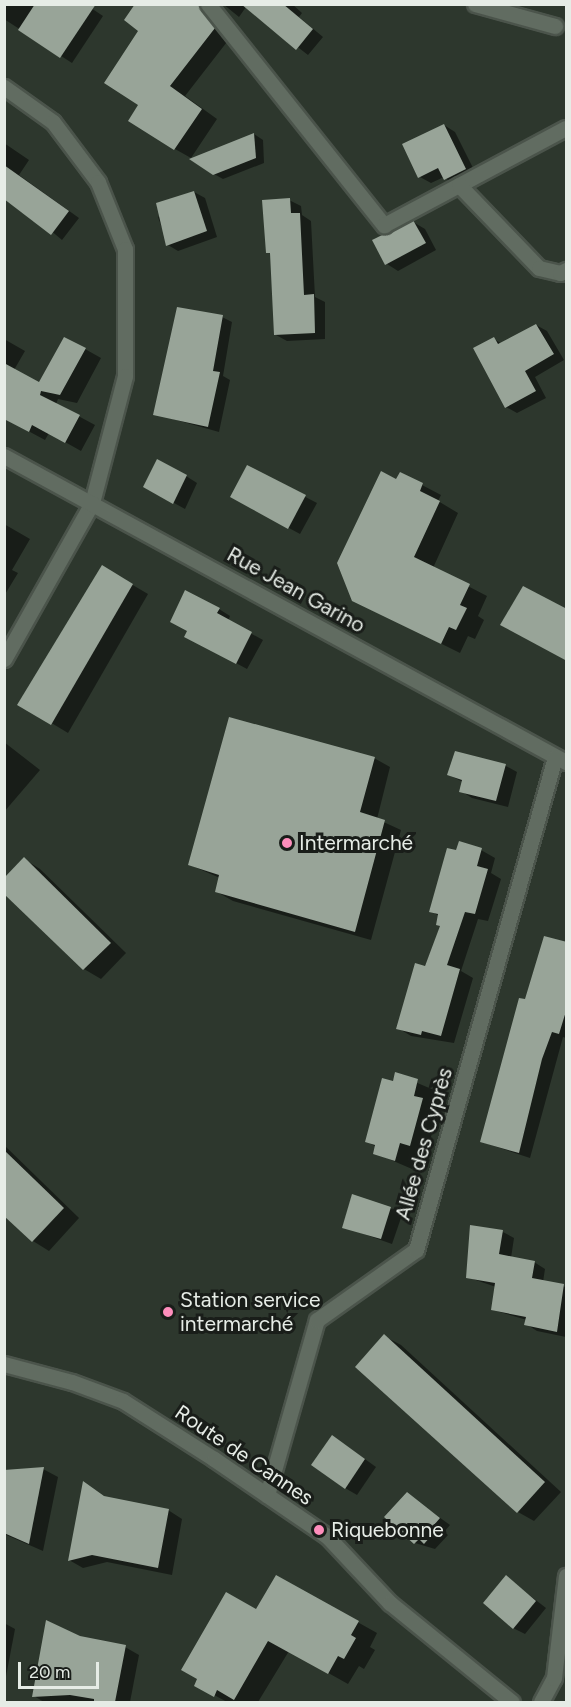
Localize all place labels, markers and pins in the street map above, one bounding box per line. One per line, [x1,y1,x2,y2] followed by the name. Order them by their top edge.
[299,830,413,856] place label: Intermarché
[280,836,294,850] marker: Intermarché
[180,1287,320,1337] place label: Station service intermarché
[161,1305,175,1319] marker: Station service intermarché
[331,1517,444,1543] place label: Riquebonne
[312,1523,326,1537] marker: Riquebonne

